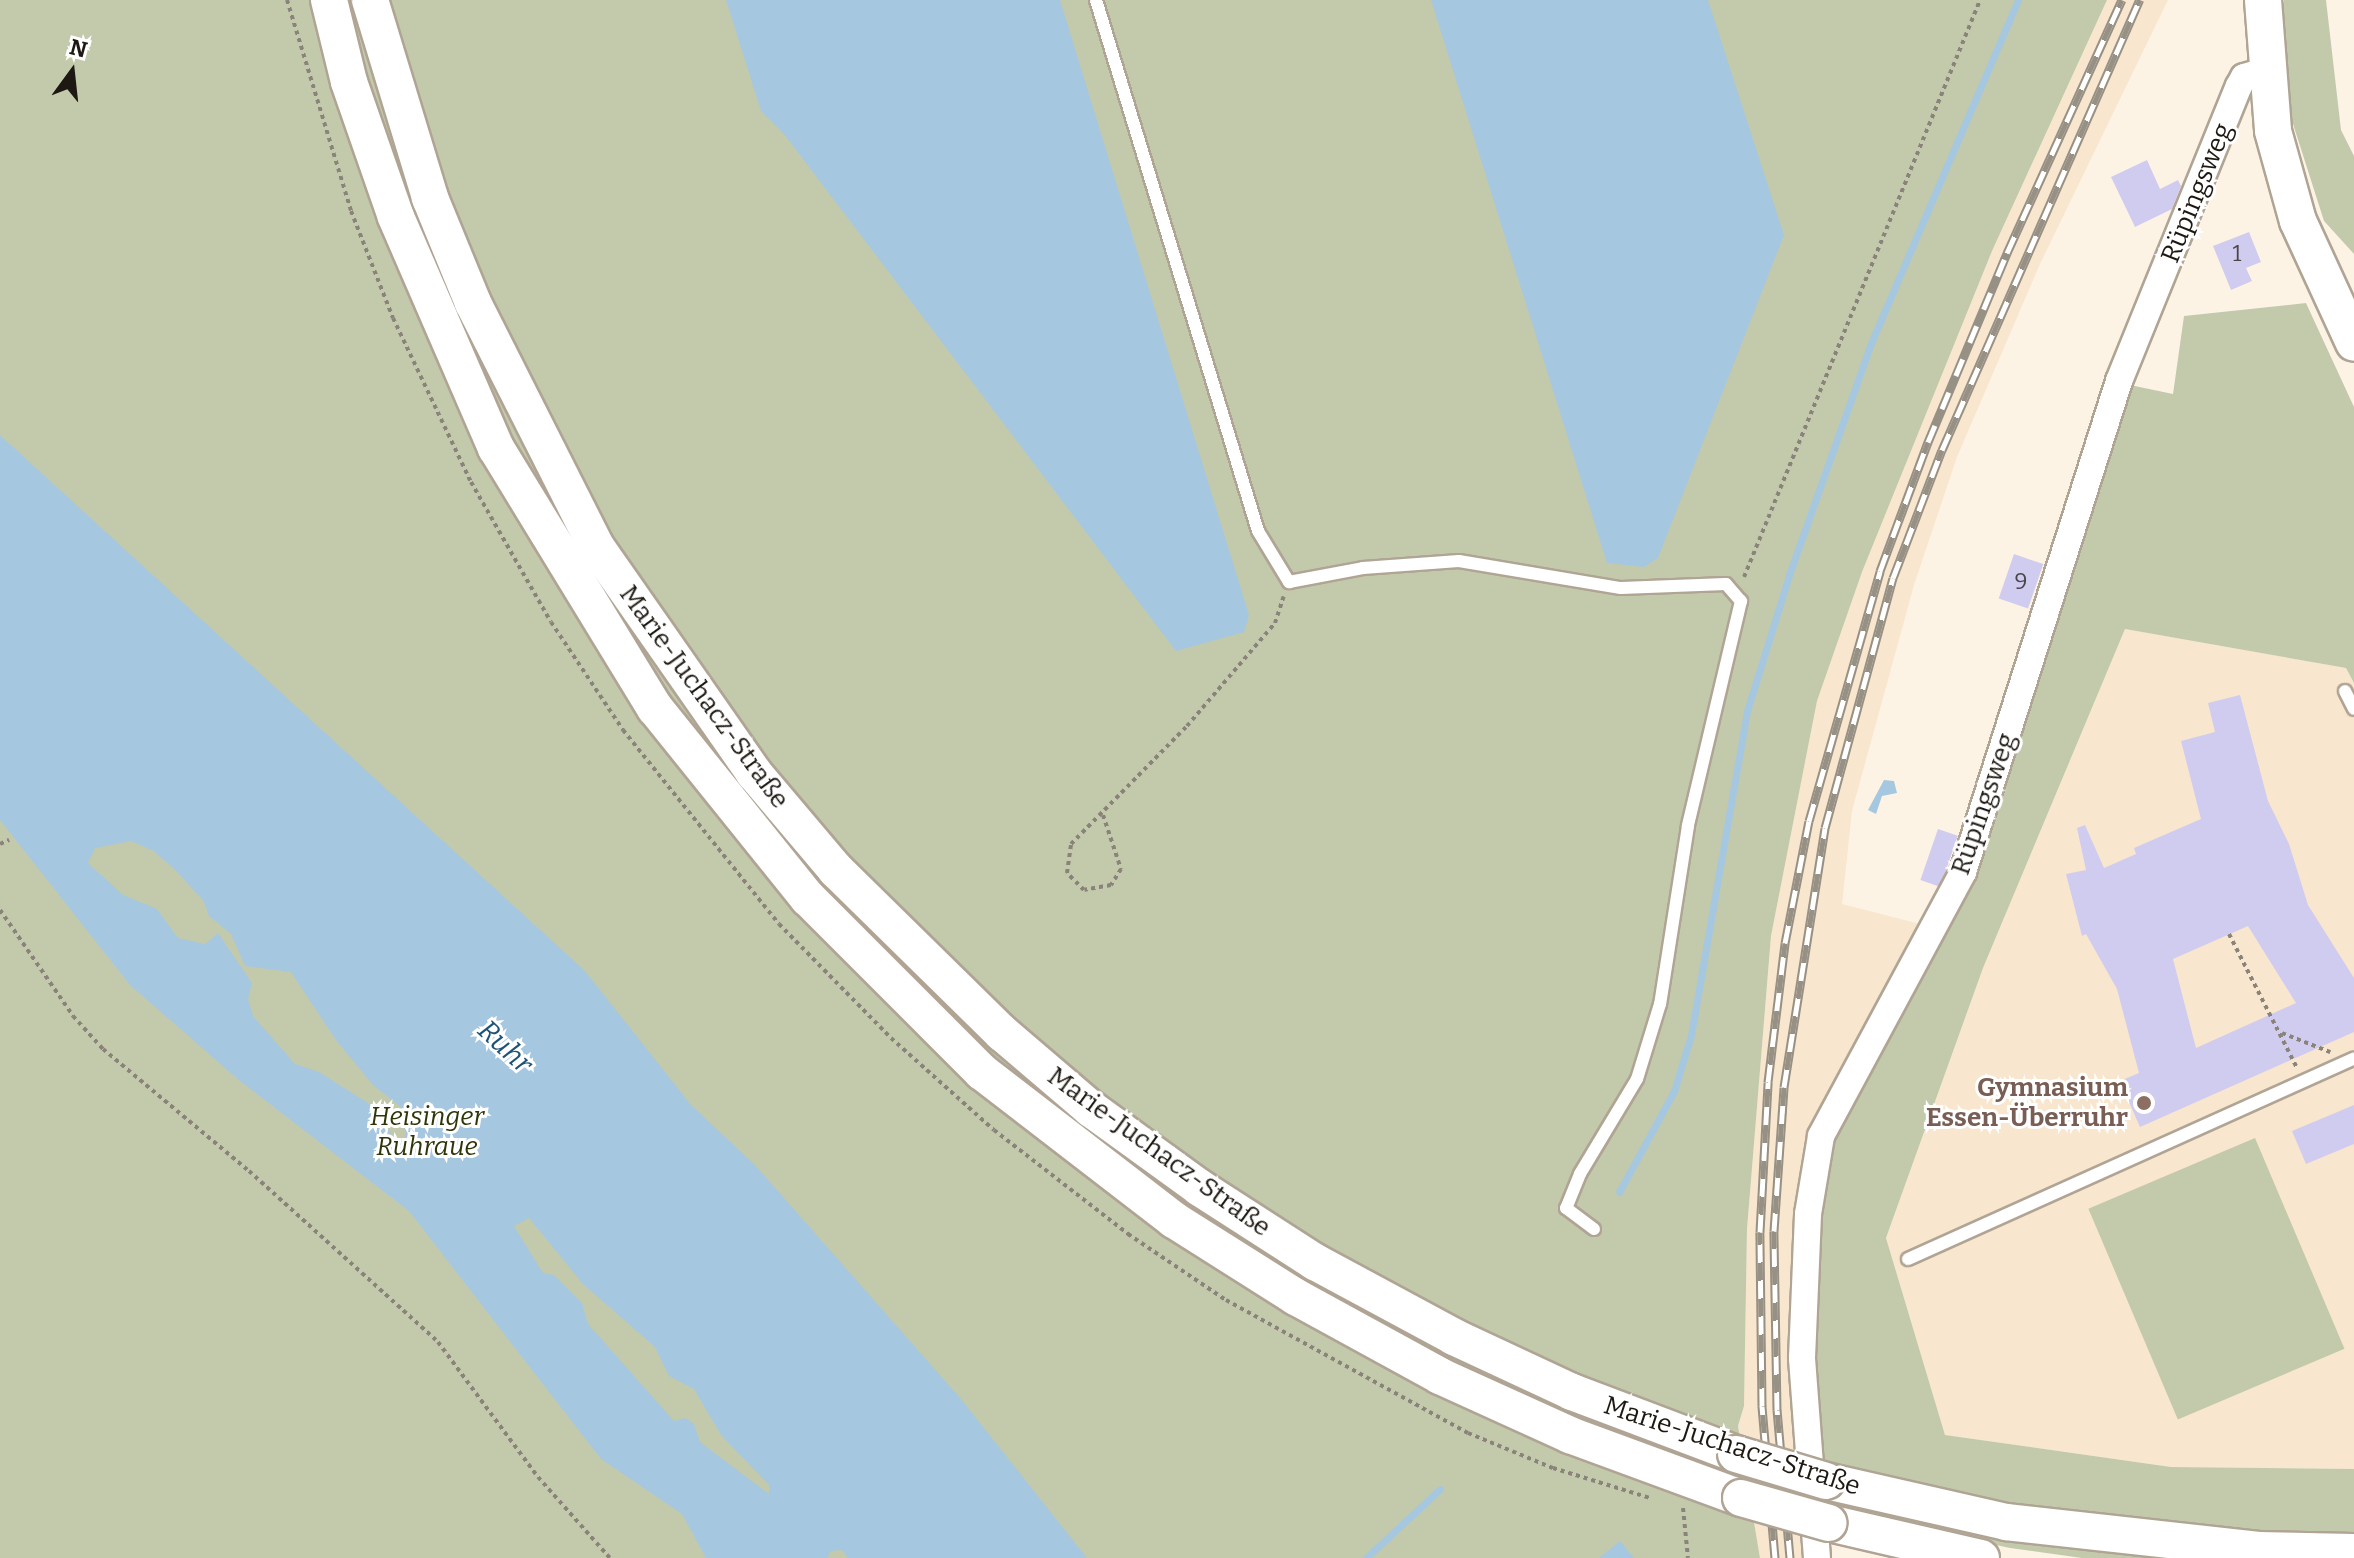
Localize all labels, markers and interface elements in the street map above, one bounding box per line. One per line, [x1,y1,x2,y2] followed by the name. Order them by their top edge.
[32,32,112,112] north arrow
[67,33,90,64] text: N
[2155,119,2239,267] street label: Rüpingsweg
[2233,241,2241,267] house number: 1
[2015,569,2027,595] house number: 9
[613,579,795,815] street label: Marie-Juchacz-Straße
[1945,729,2023,879] street label: Rüpingsweg
[471,1013,539,1081] water label: Ruhr
[1041,1061,1277,1243] street label: Marie-Juchacz-Straße
[1926,1072,2128,1134] place label: Gymnasium Essen-Überruhr
[2135,1094,2153,1112] marker: Gymnasium Essen-Überruhr
[370,1101,484,1162] park label: Heisinger Ruhraue
[1600,1390,1864,1502] street label: Marie-Juchacz-Straße

